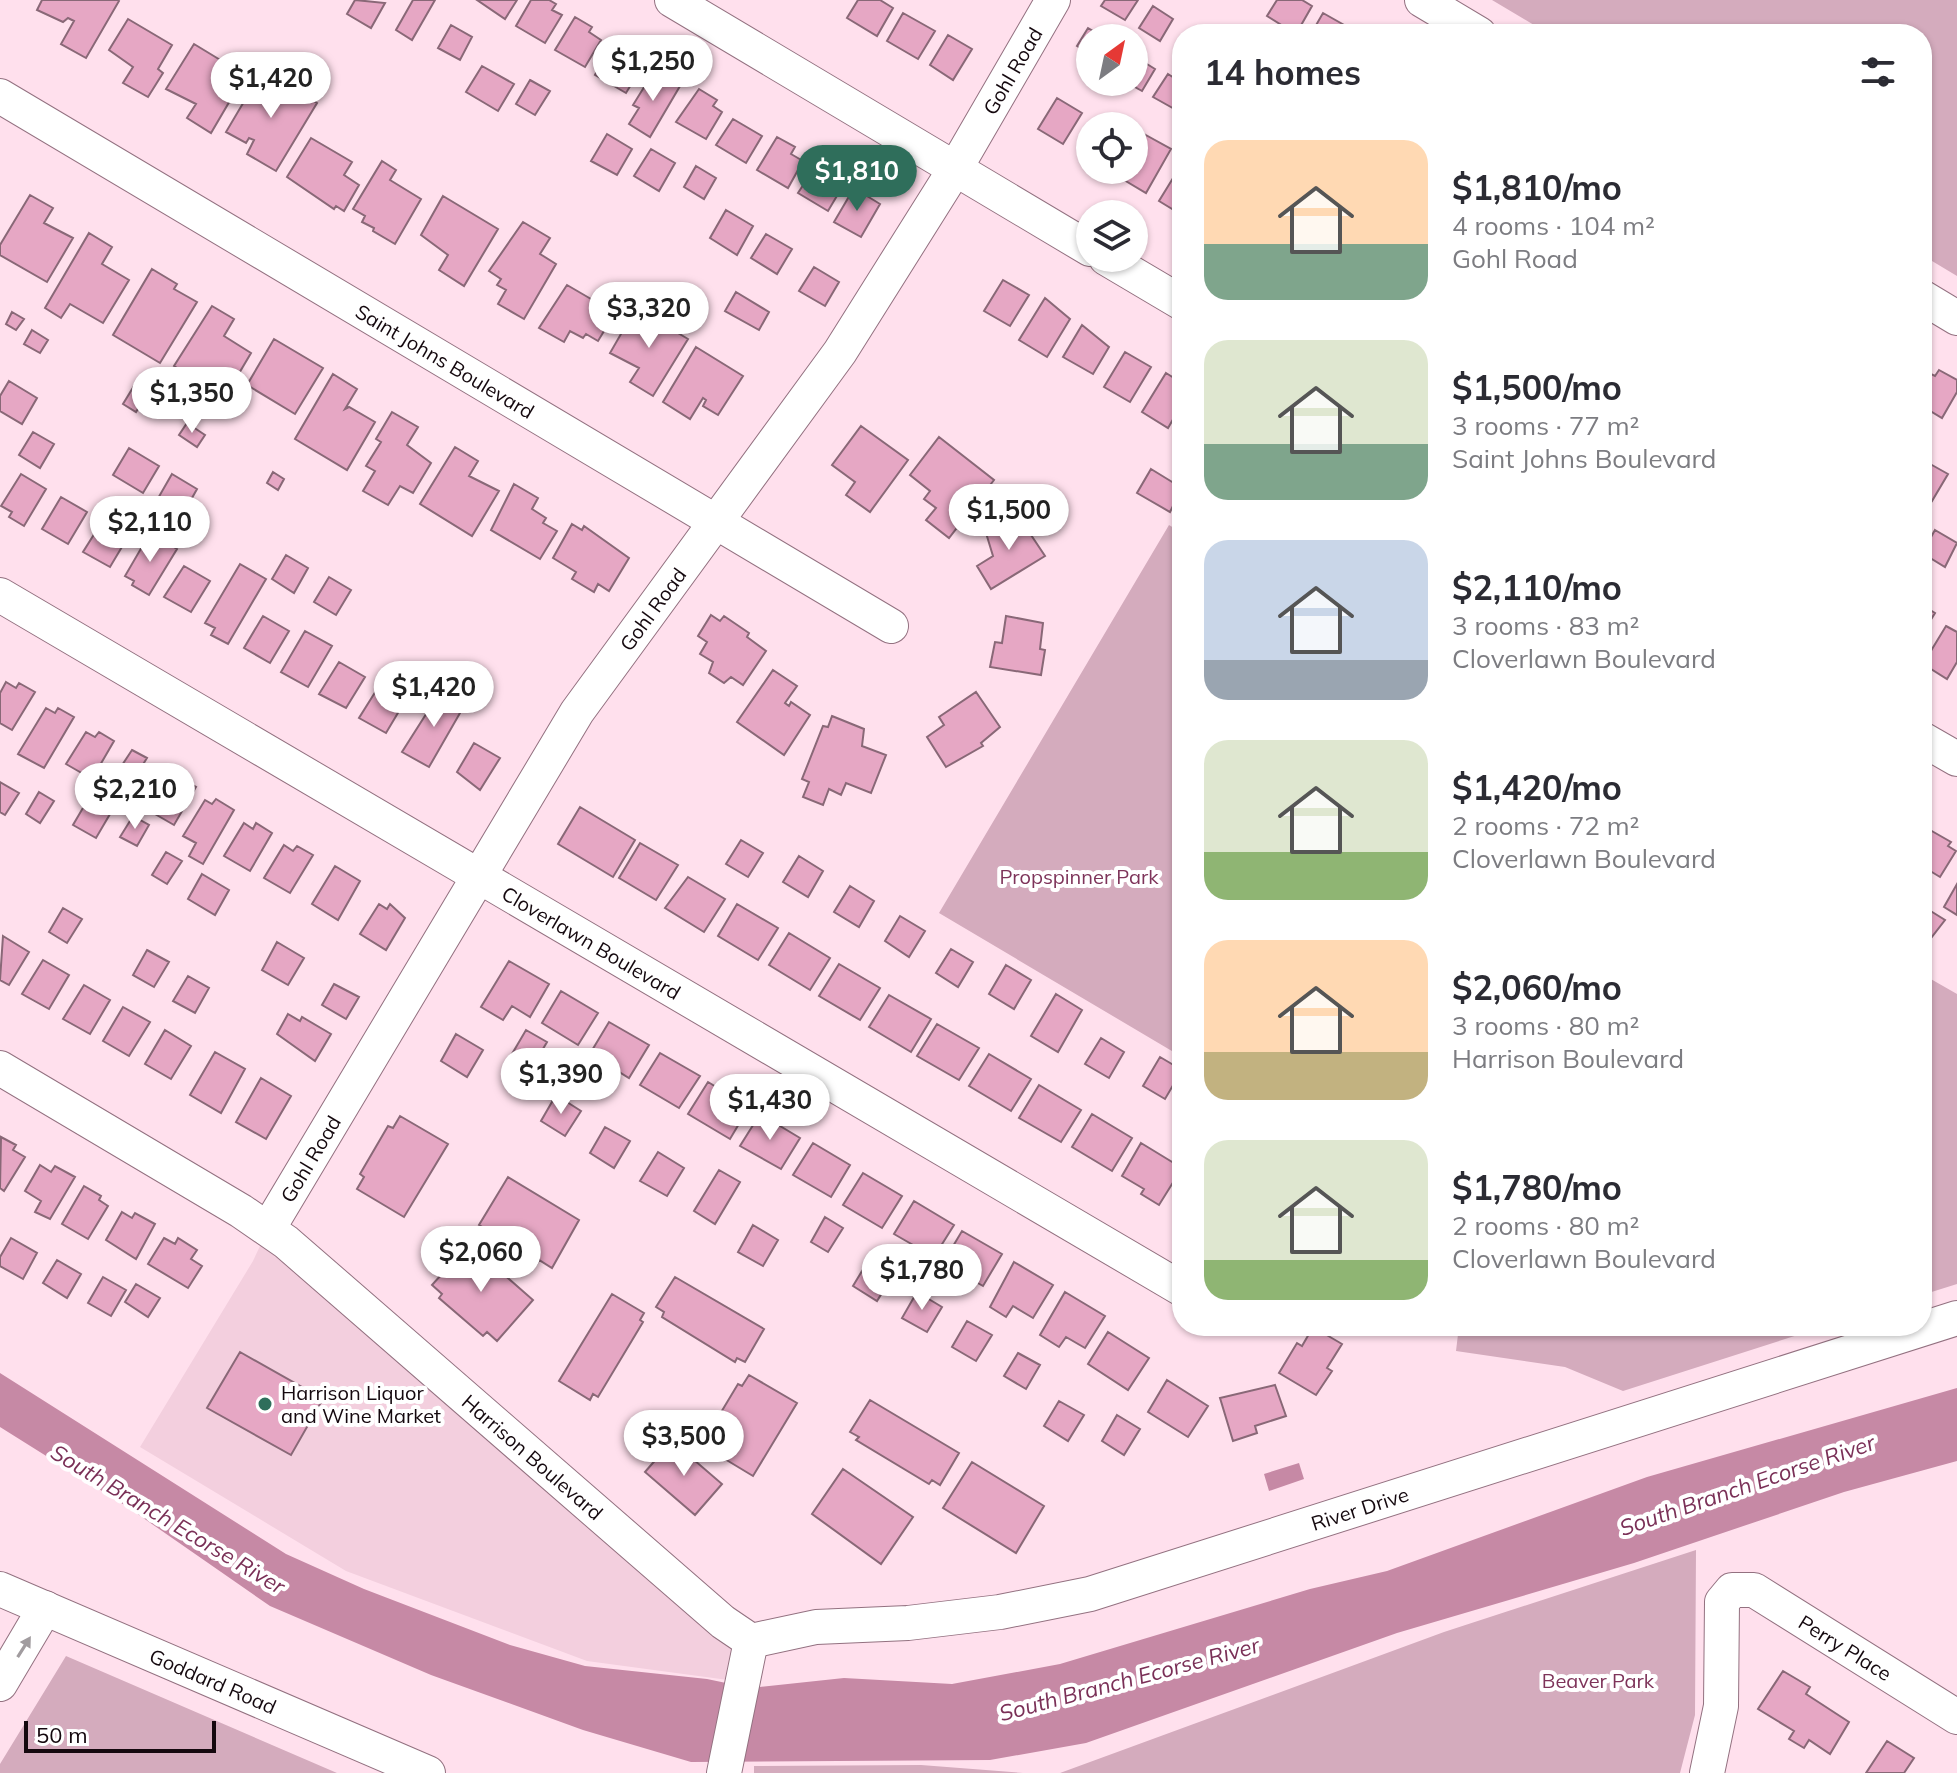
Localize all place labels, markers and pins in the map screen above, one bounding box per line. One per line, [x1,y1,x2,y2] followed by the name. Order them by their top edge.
[588,35,718,103] pin: $1,250
[206,52,336,120] pin: $1,420
[792,145,922,213] pin: $1,810
[584,282,714,350] pin: $3,320
[127,367,257,435] pin: $1,350
[944,484,1074,552] pin: $1,500
[85,496,215,564] pin: $2,110
[369,661,499,729] pin: $1,420
[70,763,200,831] pin: $2,210
[496,1048,626,1116] pin: $1,390
[705,1074,835,1142] pin: $1,430
[416,1226,546,1294] pin: $2,060
[857,1244,987,1312] pin: $1,780
[281,1380,441,1428] place label: Harrison Liquor and Wine Market
[256,1395,274,1413] marker: Harrison Liquor and Wine Market
[619,1410,749,1478] pin: $3,500

